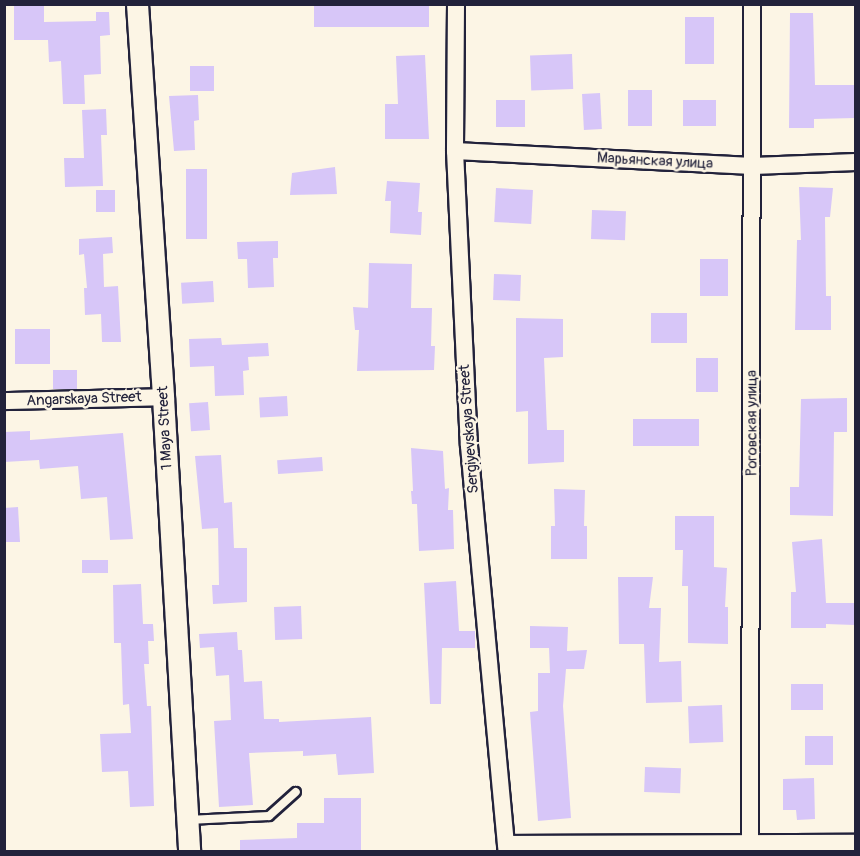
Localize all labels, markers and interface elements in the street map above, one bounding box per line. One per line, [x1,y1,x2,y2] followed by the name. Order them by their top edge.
[596,149,714,173] street label: Марьянская улица
[456,364,482,494] street label: Sergiyevskaya Street
[743,370,761,476] street label: Роговская улица
[154,385,176,471] street label: 1 Maya Street
[26,388,142,410] street label: Angarskaya Street

